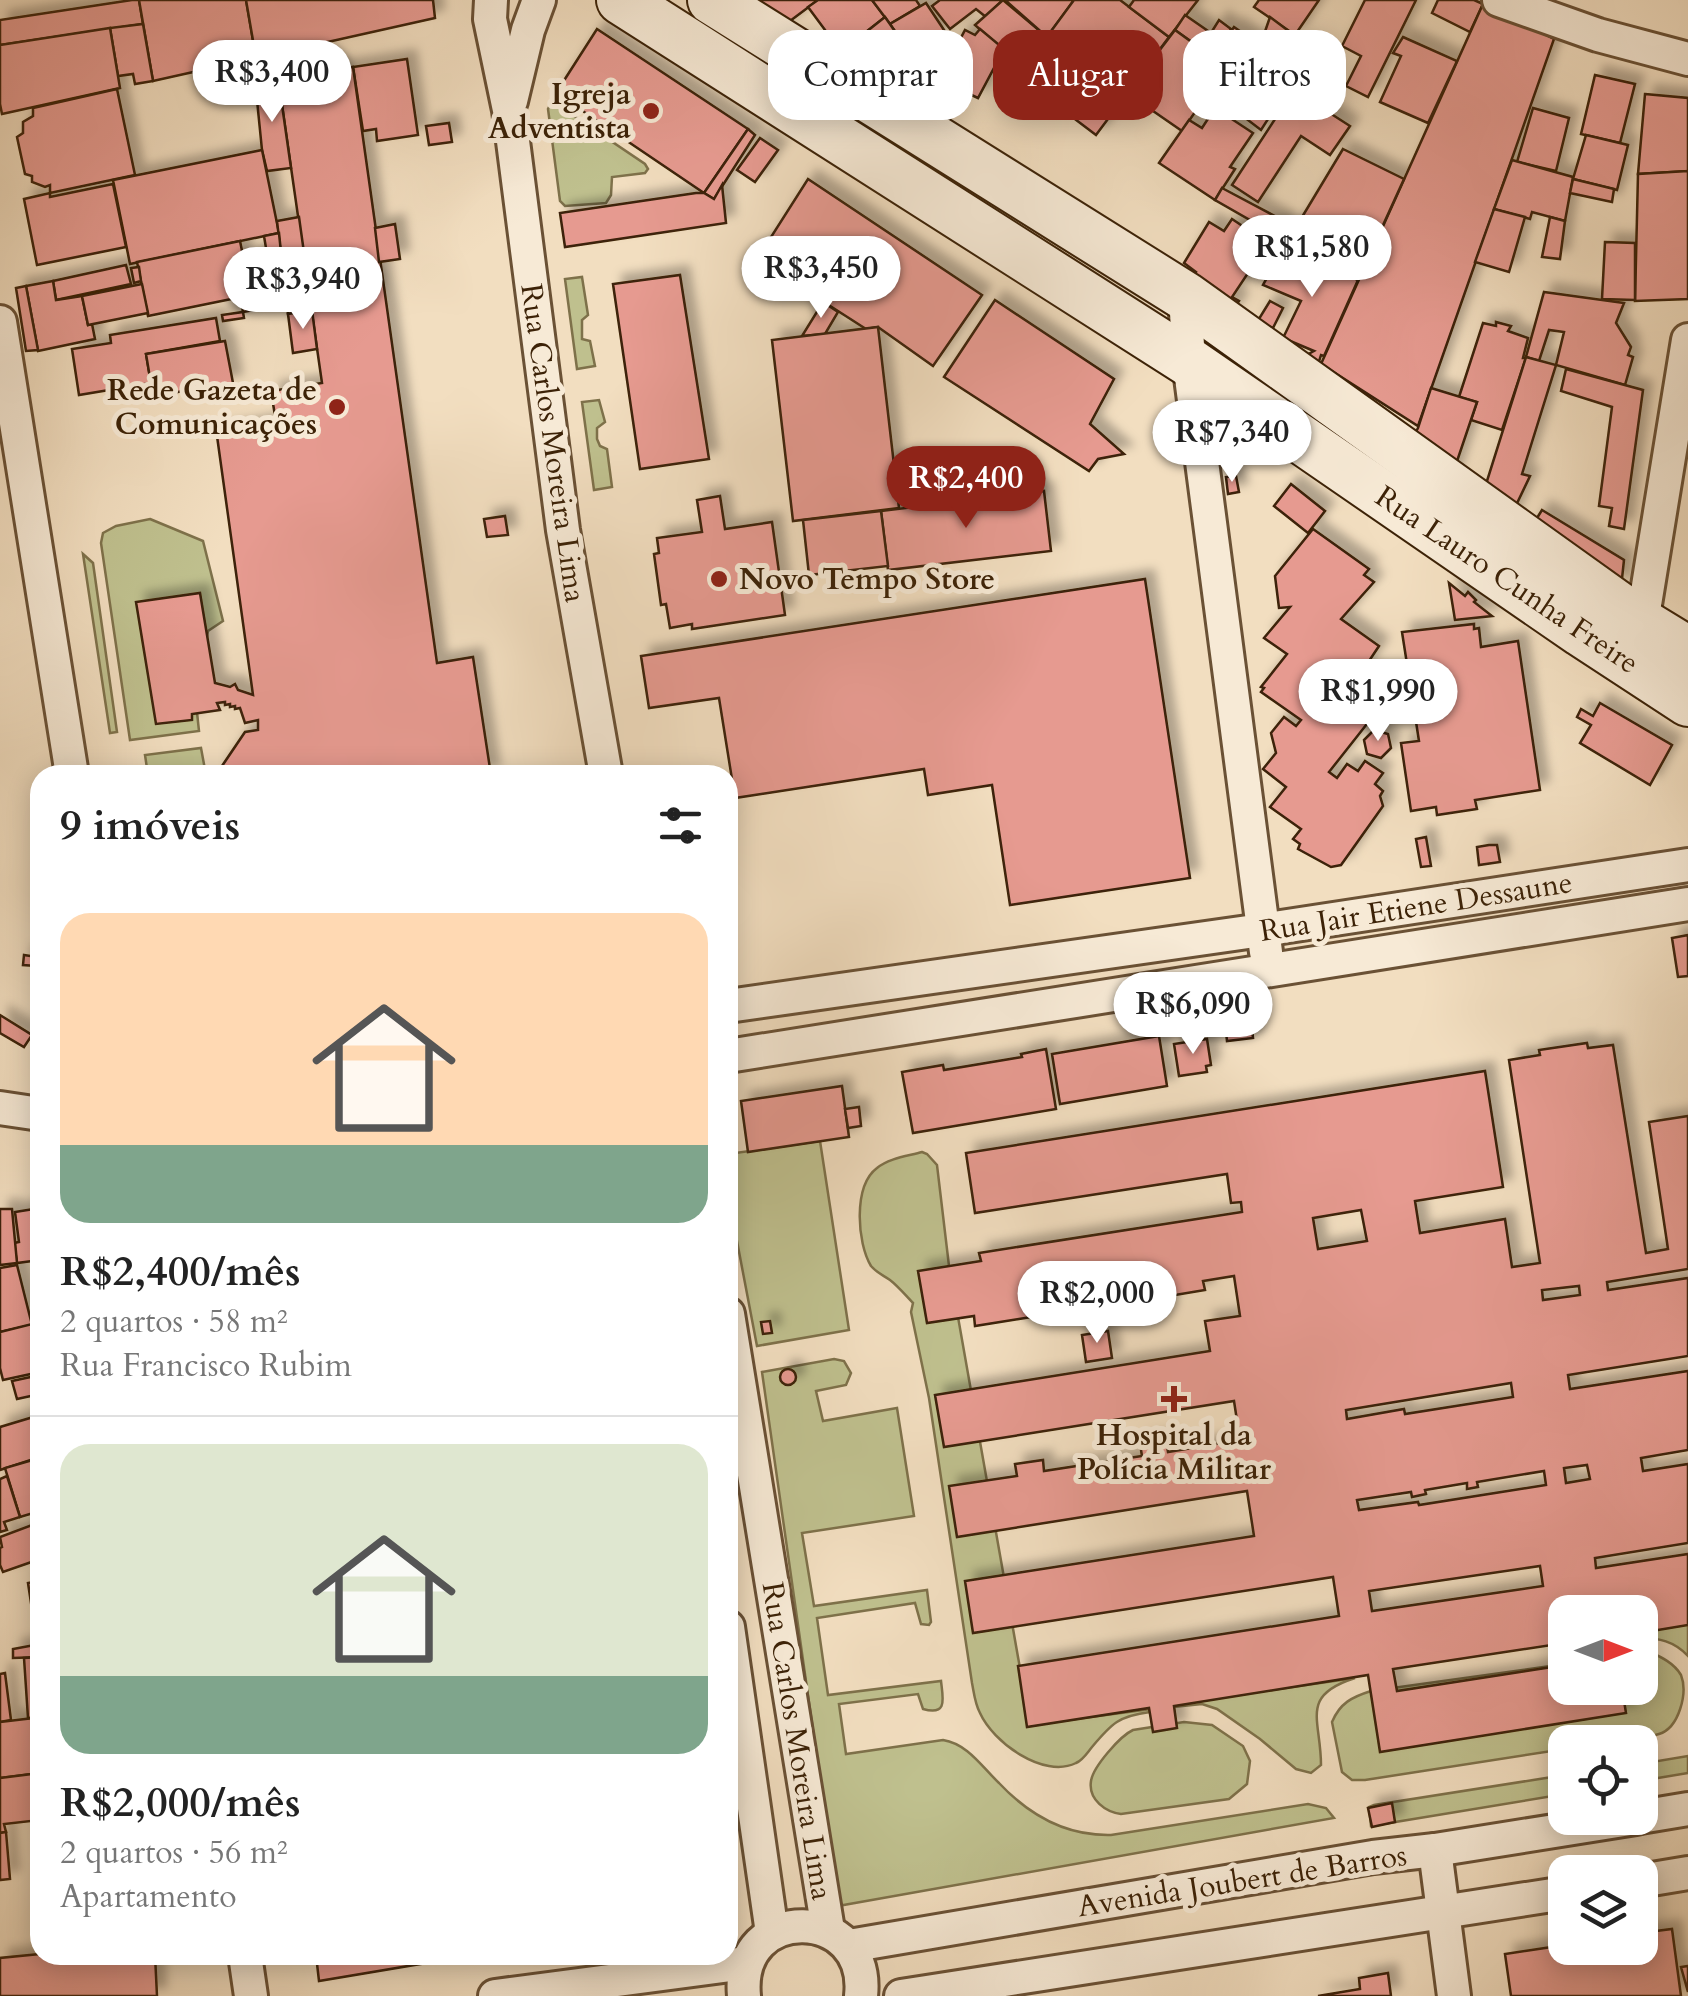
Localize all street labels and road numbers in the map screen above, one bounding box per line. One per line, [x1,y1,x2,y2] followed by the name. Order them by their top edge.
[510,281,596,605] street label: Rua Carlos Moreira Lima
[1367,476,1647,684] street label: Rua Lauro Cunha Freire
[1257,862,1575,952] street label: Rua Jair Etiene Dessaune
[752,1579,842,1903] street label: Rua Carlos Moreira Lima
[1074,1835,1410,1927] street label: Avenida Joubert de Barros

